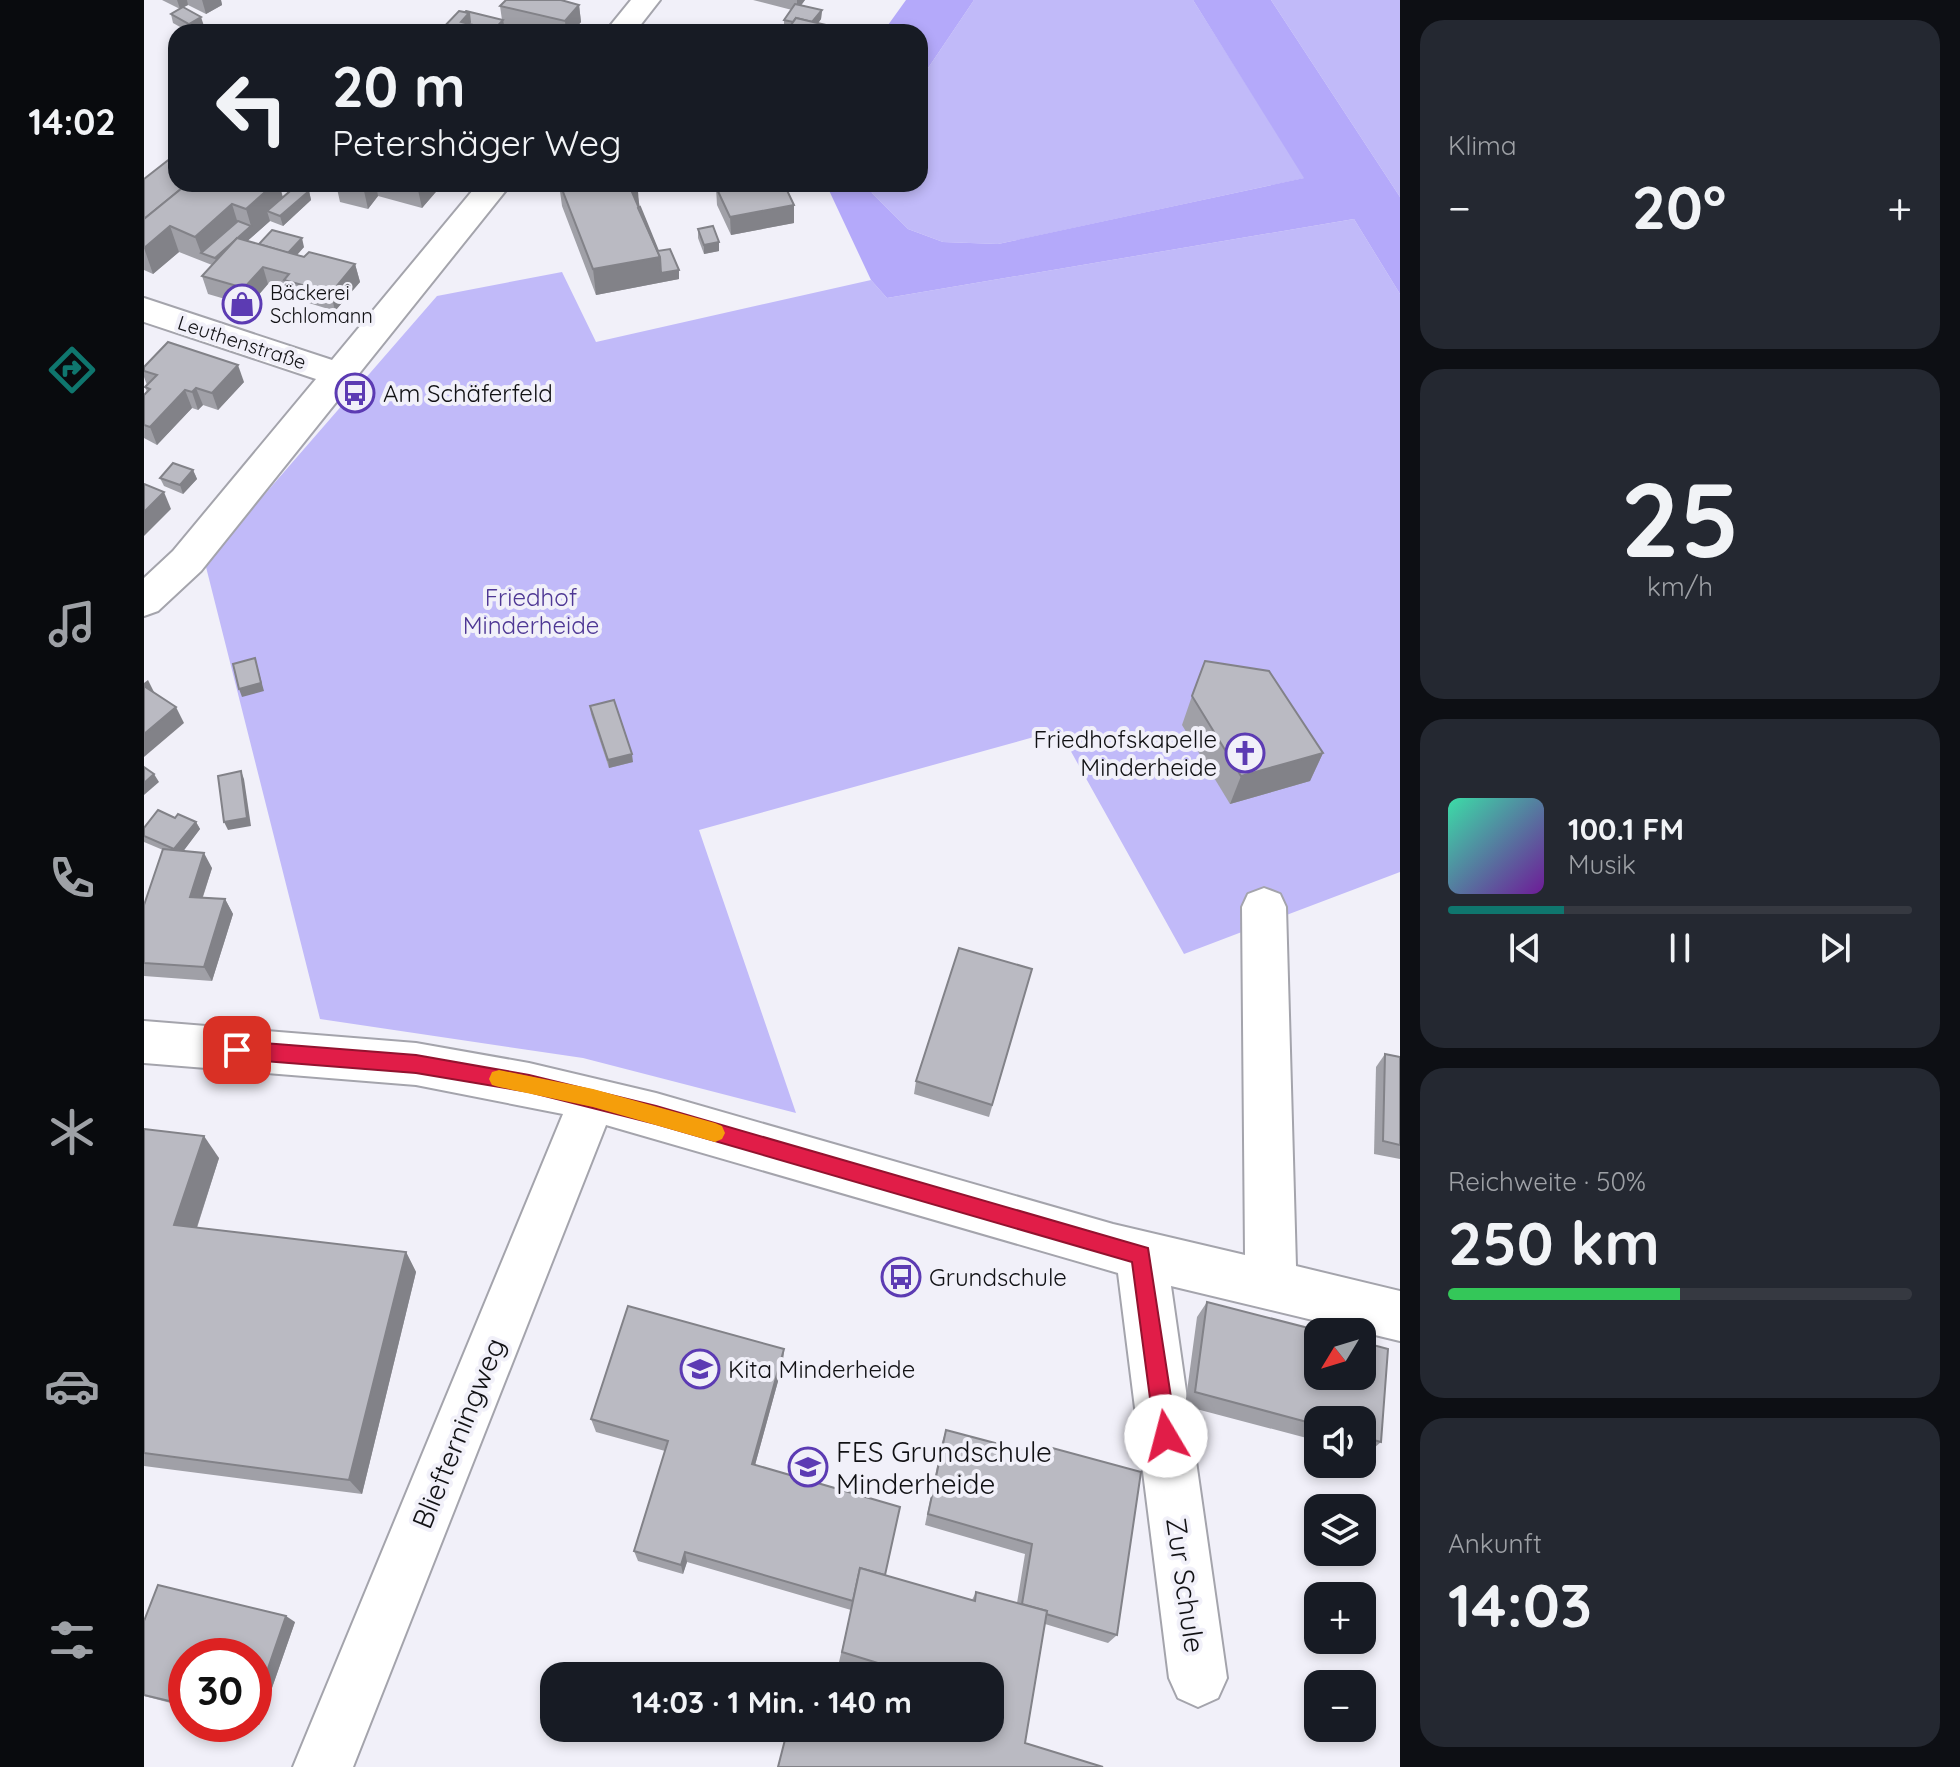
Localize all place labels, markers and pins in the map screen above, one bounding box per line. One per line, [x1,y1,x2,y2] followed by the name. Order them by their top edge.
[270,280,373,328] place label: Bäckerei Schlomann
[221,283,263,325] shop icon: Bäckerei Schlomann
[334,372,376,414] bus stop icon: Am Schäferfeld
[383,378,553,408] place label: Am Schäferfeld
[1033,724,1217,782] place label: Friedhofskapelle Minderheide
[1224,732,1266,774] church icon: Friedhofskapelle Minderheide
[203,1016,271,1084] pin
[880,1256,922,1298] bus stop icon: Grundschule
[929,1262,1067,1292] place label: Grundschule
[679,1348,721,1390] school or university icon: Kita Minderheide
[728,1354,915,1384] place label: Kita Minderheide
[836,1434,1052,1501] place label: FES Grundschule Minderheide
[787,1446,829,1488] school or university icon: FES Grundschule Minderheide

